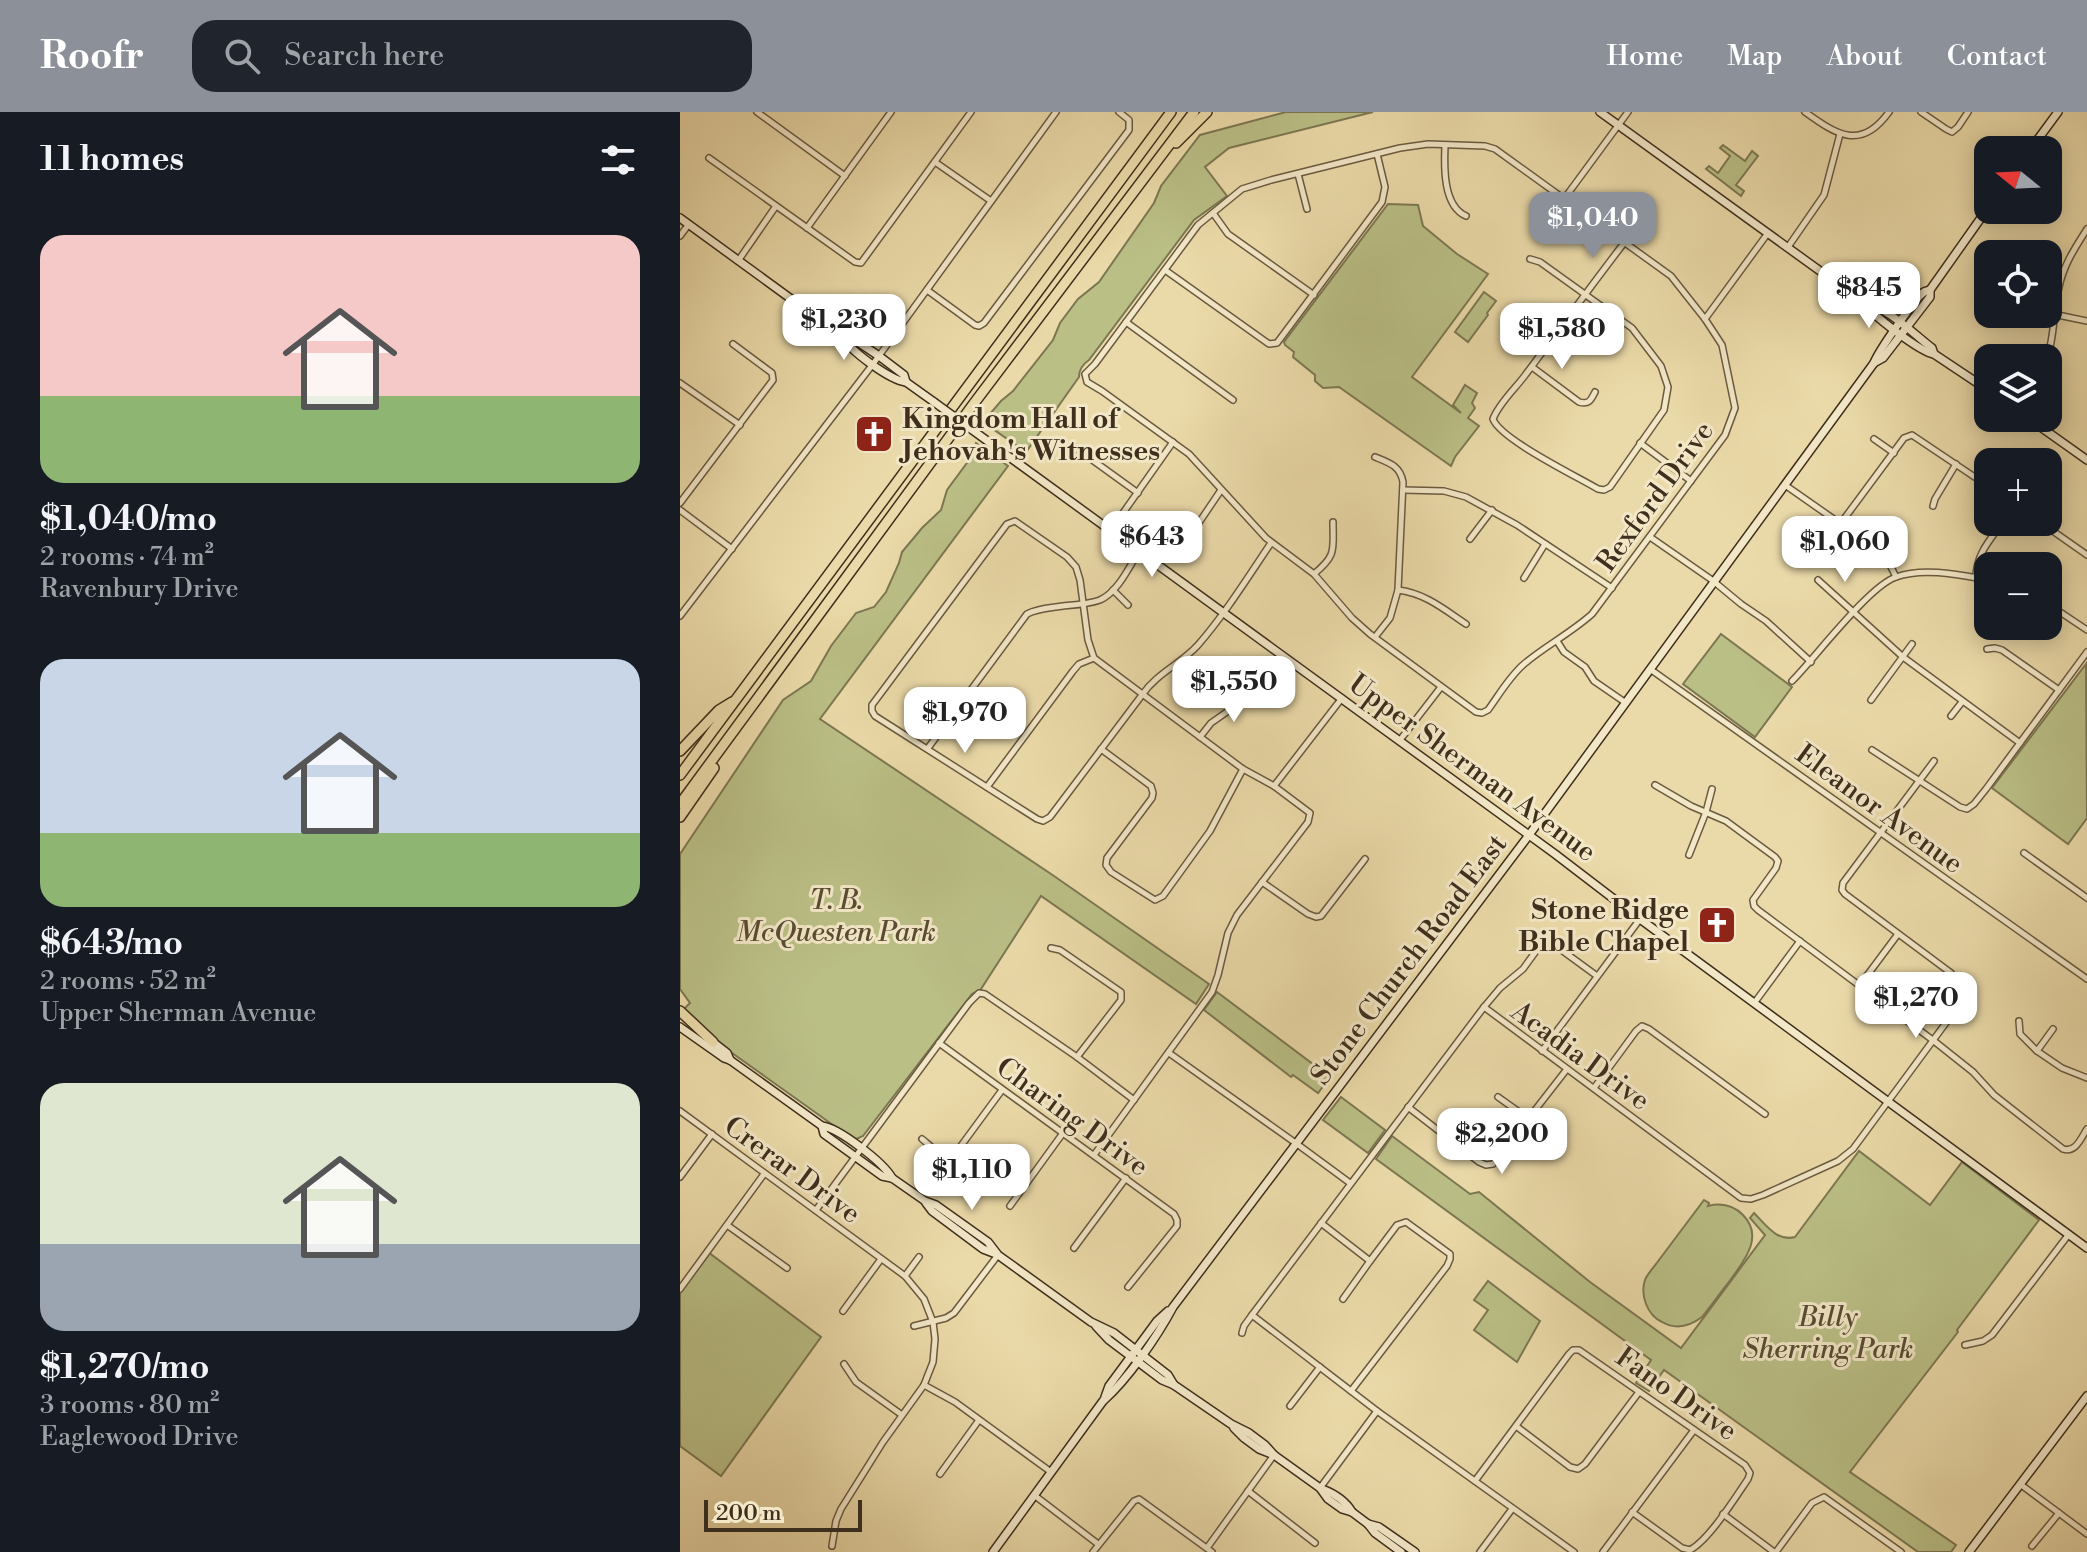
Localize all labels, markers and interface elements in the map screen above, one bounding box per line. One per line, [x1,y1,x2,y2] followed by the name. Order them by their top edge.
[192,20,752,92] search box
[40,33,144,80] text: Roofr
[220,34,264,78] icon: search
[284,37,444,75] text: Search here
[1607,39,1683,74] text: Home
[1727,39,1782,74] text: Map
[1826,39,1903,74] text: About
[1947,39,2047,74] text: Contact
[1974,136,2062,224] north arrow
[1974,136,2062,640] map controls
[596,138,640,182] icon: filters
[40,139,184,181] text: 11 homes
[1528,192,1658,260] pin: $1,040
[1547,202,1639,234] text: $1,040
[1974,240,2062,328] button: locate
[1822,262,1916,330] pin: $845
[1836,272,1902,304] text: $845
[268,287,412,431] icon: home
[779,294,909,362] pin: $1,230
[1497,303,1627,371] pin: $1,580
[800,304,888,336] text: $1,230
[1518,313,1606,345] text: $1,580
[1974,344,2062,432] button: layers
[898,402,1160,469] place label: Kingdom Hall of Jehovah's Witnesses
[853,413,895,455] church icon: Kingdom Hall of Jehovah's Witnesses
[1589,415,1722,579] street label: Rexford Drive
[1974,448,2062,536] button: +
[40,499,217,541] text: $1,040/mo
[1105,511,1199,579] pin: $643
[1780,516,1910,584] pin: $1,060
[1119,521,1185,553] text: $643
[1800,526,1890,558] text: $1,060
[40,541,214,573] text: 2 rooms · 74 m²
[1974,552,2062,640] button: −
[40,573,239,605] text: Ravenbury Drive
[1169,656,1299,724] pin: $1,550
[1190,666,1278,698] text: $1,550
[1341,667,1603,870] street label: Upper Sherman Avenue
[900,687,1030,755] pin: $1,970
[922,697,1008,729] text: $1,970
[268,711,412,855] icon: home
[1789,737,1970,882] street label: Eleanor Avenue
[1304,828,1515,1092] street label: Stone Church Road East
[736,883,936,950] park label: T. B. McQuesten Park
[1518,893,1689,960] place label: Stone Ridge Bible Chapel
[1696,904,1738,946] church icon: Stone Ridge Bible Chapel
[40,923,183,965] text: $643/mo
[40,965,216,997] text: 2 rooms · 52 m²
[1851,972,1981,1040] pin: $1,270
[1873,982,1959,1014] text: $1,270
[1503,994,1656,1118] street label: Acadia Drive
[40,997,316,1029] text: Upper Sherman Avenue
[989,1050,1155,1184] street label: Charing Drive
[1437,1108,1567,1176] pin: $2,200
[717,1109,867,1232] street label: Crerar Drive
[1455,1118,1549,1150] text: $2,200
[268,1135,412,1279] icon: home
[907,1144,1037,1212] pin: $1,110
[932,1154,1012,1186] text: $1,110
[1743,1300,1913,1367] park label: Billy Sherring Park
[1609,1340,1744,1449] street label: Fano Drive
[40,1347,210,1389] text: $1,270/mo
[40,1389,219,1421] text: 3 rooms · 80 m²
[40,1421,239,1453] text: Eaglewood Drive
[704,1496,862,1532] scale bar
[716,1500,782,1527] text: 200 m

